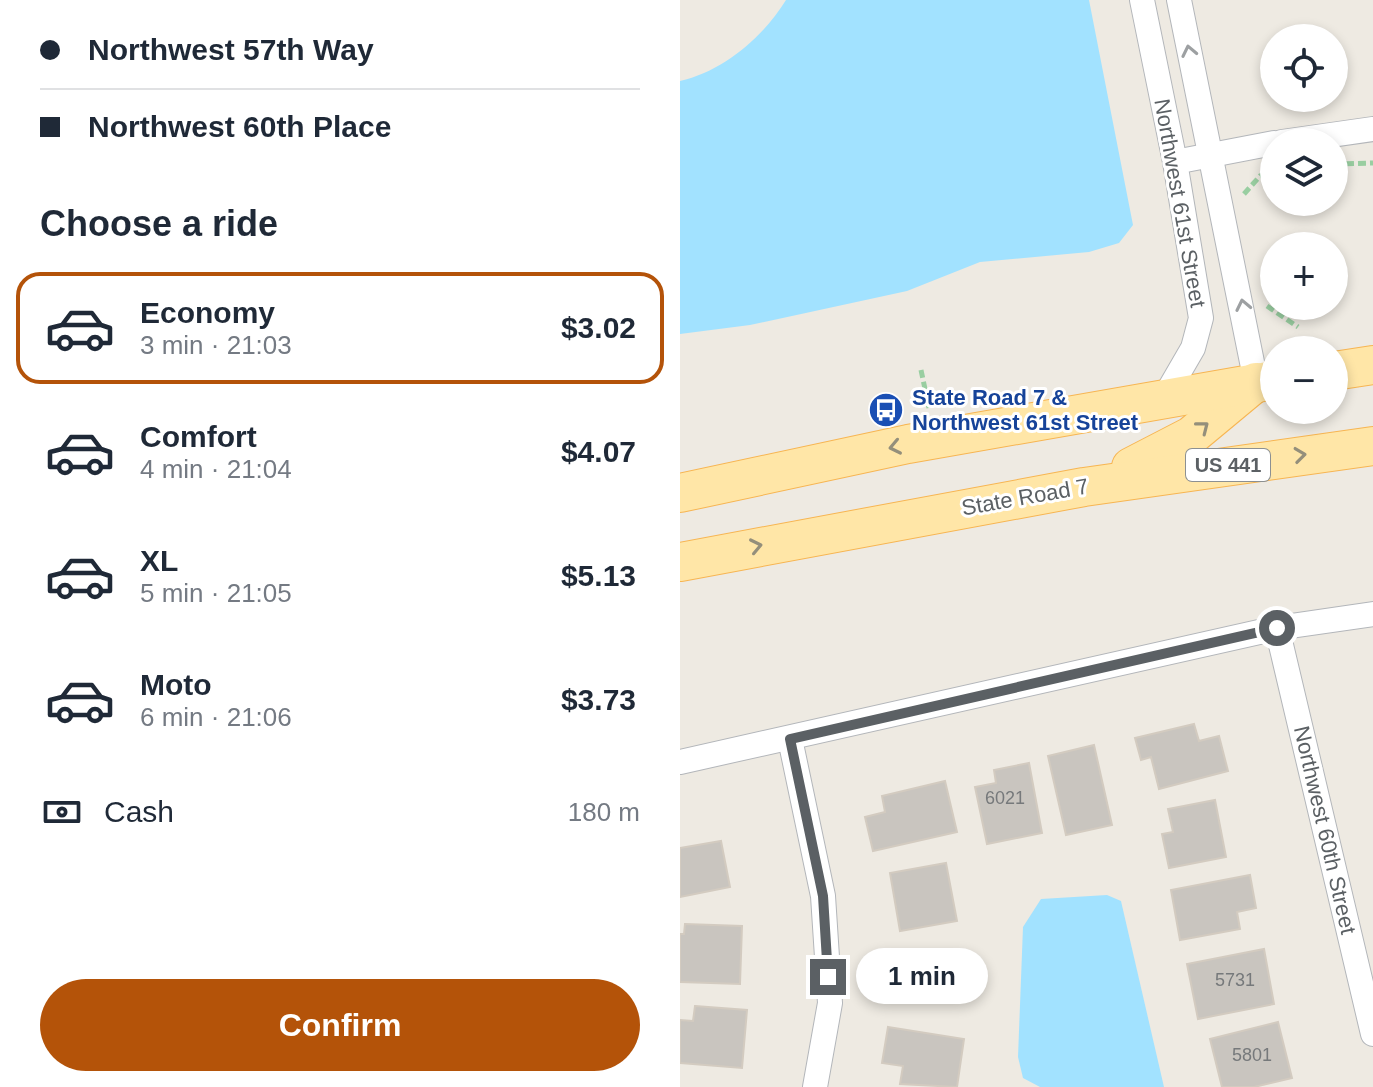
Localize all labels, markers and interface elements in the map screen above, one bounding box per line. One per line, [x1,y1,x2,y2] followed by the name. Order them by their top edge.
[1260,24,1348,424] map controls
[1260,24,1348,112] button: locate
[88,33,374,66] text: Northwest 57th Way
[1182,44,1199,58] one-way arrow
[1149,97,1211,309] street label: Northwest 61st Street
[88,110,391,143] text: Northwest 60th Place
[1260,128,1348,216] button: layers
[40,203,278,244] text: Choose a ride
[1260,232,1348,320] button: +
[44,292,116,364] icon: car
[140,296,275,329] text: Economy
[1235,299,1252,313] one-way arrow
[561,311,636,344] text: $3.02
[140,330,292,360] text: 3 min · 21:03
[1260,336,1348,424] button: −
[912,385,1139,435] place label: State Road 7 & Northwest 61st Street
[867,391,905,429] bus stop icon: State Road 7 & Northwest 61st Street
[44,416,116,488] icon: car
[140,420,257,453] text: Comfort
[1194,422,1208,437] one-way arrow
[561,435,636,468] text: $4.07
[888,438,902,455] one-way arrow
[1294,447,1307,464] one-way arrow
[1186,449,1270,481] road number: US 441
[140,454,292,484] text: 4 min · 21:04
[960,474,1090,520] street label: State Road 7
[749,538,763,555] one-way arrow
[44,540,116,612] icon: car
[140,544,178,577] text: XL
[561,559,636,592] text: $5.13
[140,578,292,608] text: 5 min · 21:05
[1259,610,1295,646] route start
[44,664,116,736] icon: car
[140,668,212,701] text: Moto
[561,683,636,716] text: $3.73
[140,702,292,732] text: 6 min · 21:06
[1289,724,1361,936] street label: Northwest 60th Street
[985,788,1025,808] house number: 6021
[40,790,84,834] icon: cash
[104,795,174,828] text: Cash
[568,797,640,827] text: 180 m
[856,949,988,1005] callout: 1 min
[810,959,846,995] route end
[888,961,956,991] text: 1 min
[1215,970,1255,990] house number: 5731
[40,979,640,1071] button: Confirm
[1232,1045,1272,1065] house number: 5801

